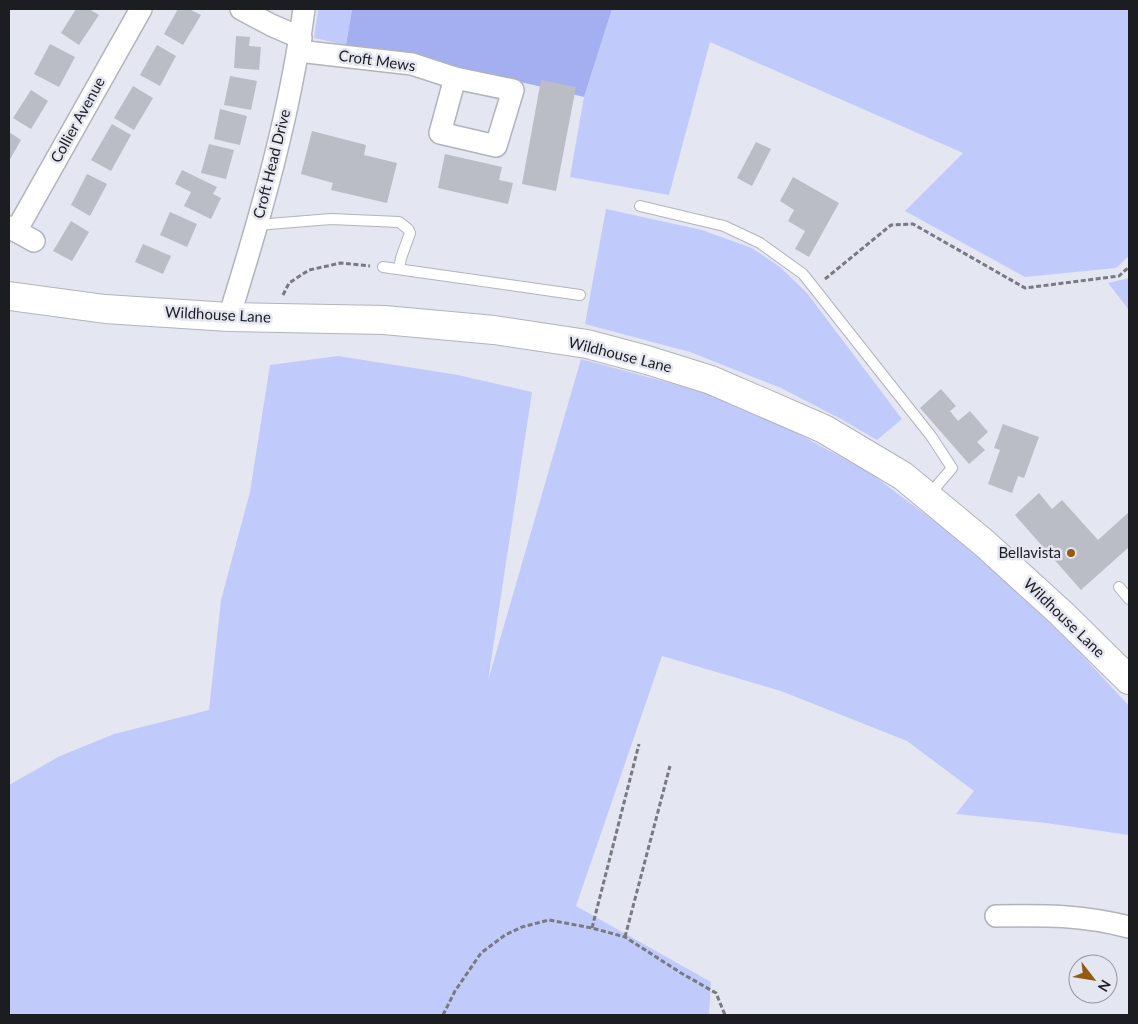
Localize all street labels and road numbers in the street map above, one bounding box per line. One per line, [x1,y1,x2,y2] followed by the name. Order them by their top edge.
[338,46,417,74] street label: Croft Mews
[46,73,108,165] street label: Collier Avenue
[249,107,293,220] street label: Croft Head Drive
[165,302,272,326] street label: Wildhouse Lane
[567,332,674,376] street label: Wildhouse Lane
[1020,574,1109,661] street label: Wildhouse Lane

